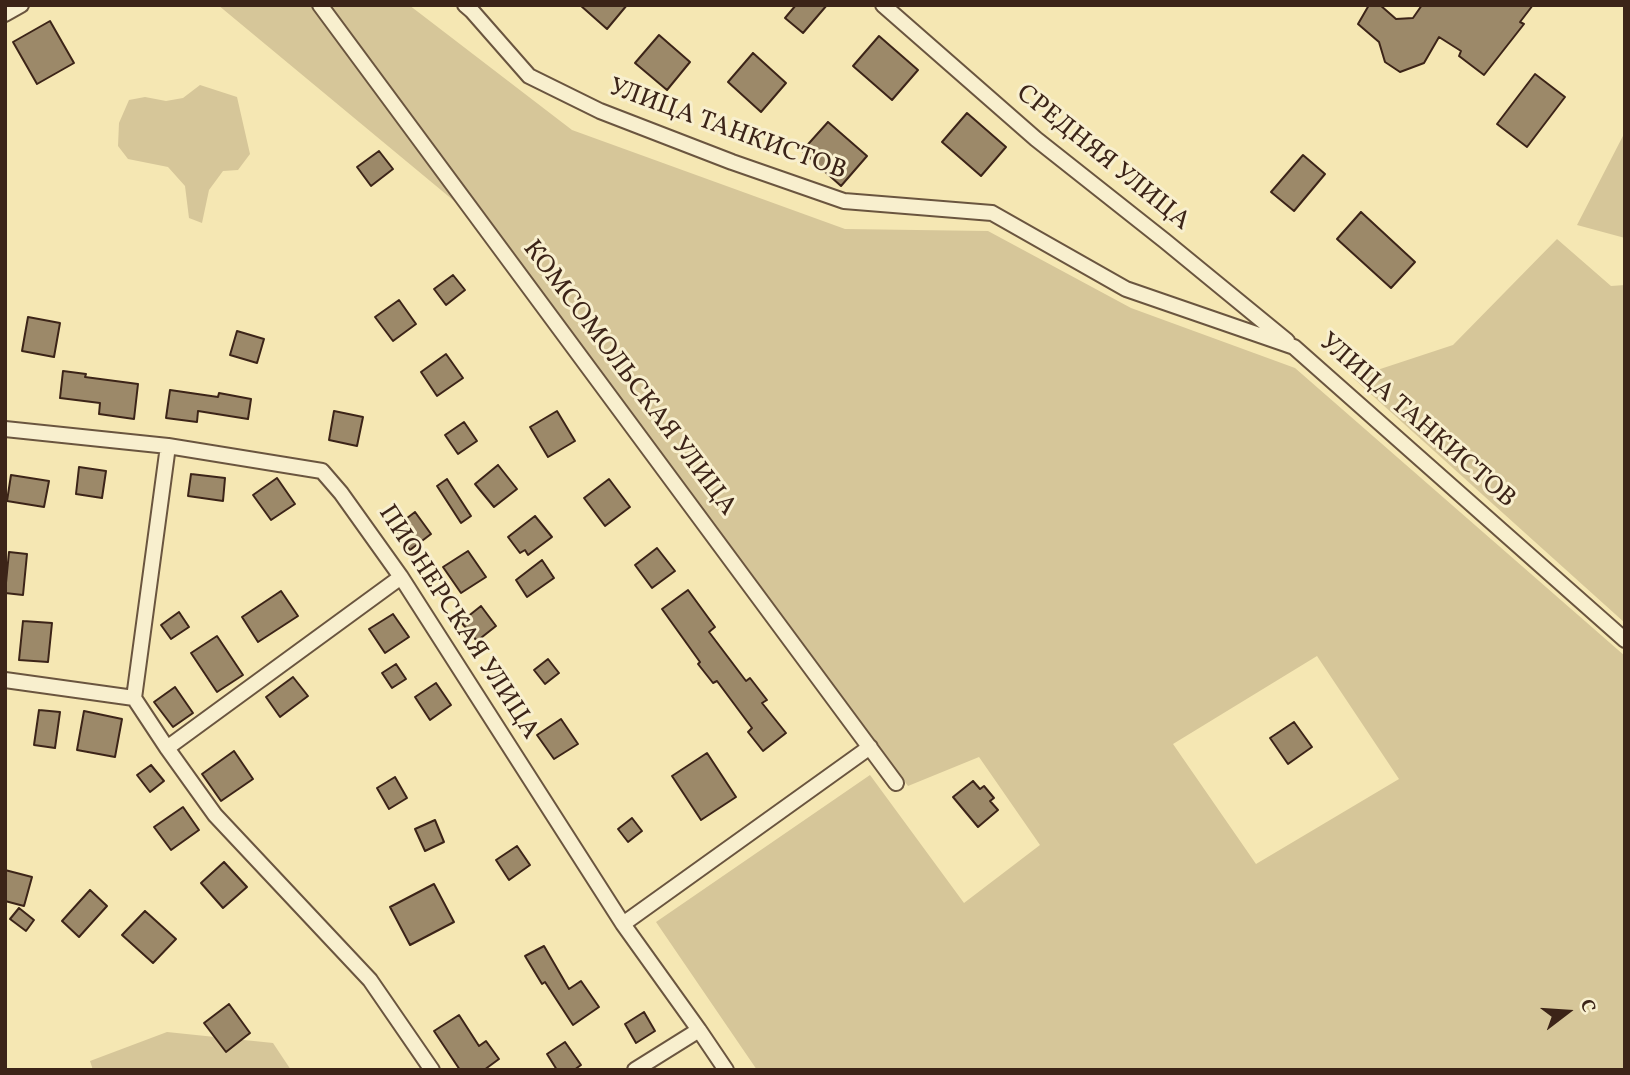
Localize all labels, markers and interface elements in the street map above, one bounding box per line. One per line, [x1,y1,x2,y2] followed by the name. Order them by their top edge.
[604,73,850,189] street label: УЛИЦА ТАНКИСТОВ
[1009,79,1195,239] street label: СРЕДНЯЯ УЛИЦА
[514,235,742,523] street label: КОМСОМОЛЬСКАЯ УЛИЦА
[1311,328,1521,516] street label: УЛИЦА ТАНКИСТОВ
[370,500,544,746] street label: ПИОНЕРСКАЯ УЛИЦА
[1532,977,1602,1047] north arrow
[1573,996,1601,1016] text: С

